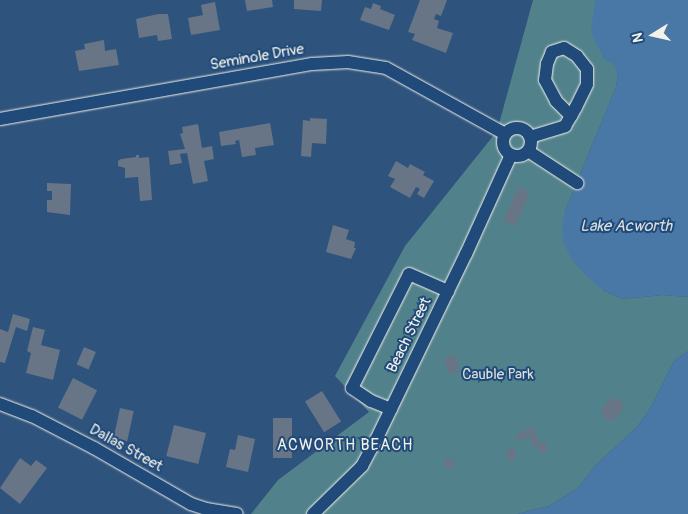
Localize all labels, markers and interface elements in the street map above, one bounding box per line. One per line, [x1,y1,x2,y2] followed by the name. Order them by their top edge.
[628,10,678,60] north arrow
[629,32,647,44] text: N
[209,40,305,74] street label: Seminole Drive
[580,216,672,236] water label: Lake Acworth
[383,294,435,376] street label: Beach Street
[462,366,534,384] park label: Cauble Park
[86,420,166,476] street label: Dallas Street
[275,435,415,455] district label: ACWORTH BEACH

